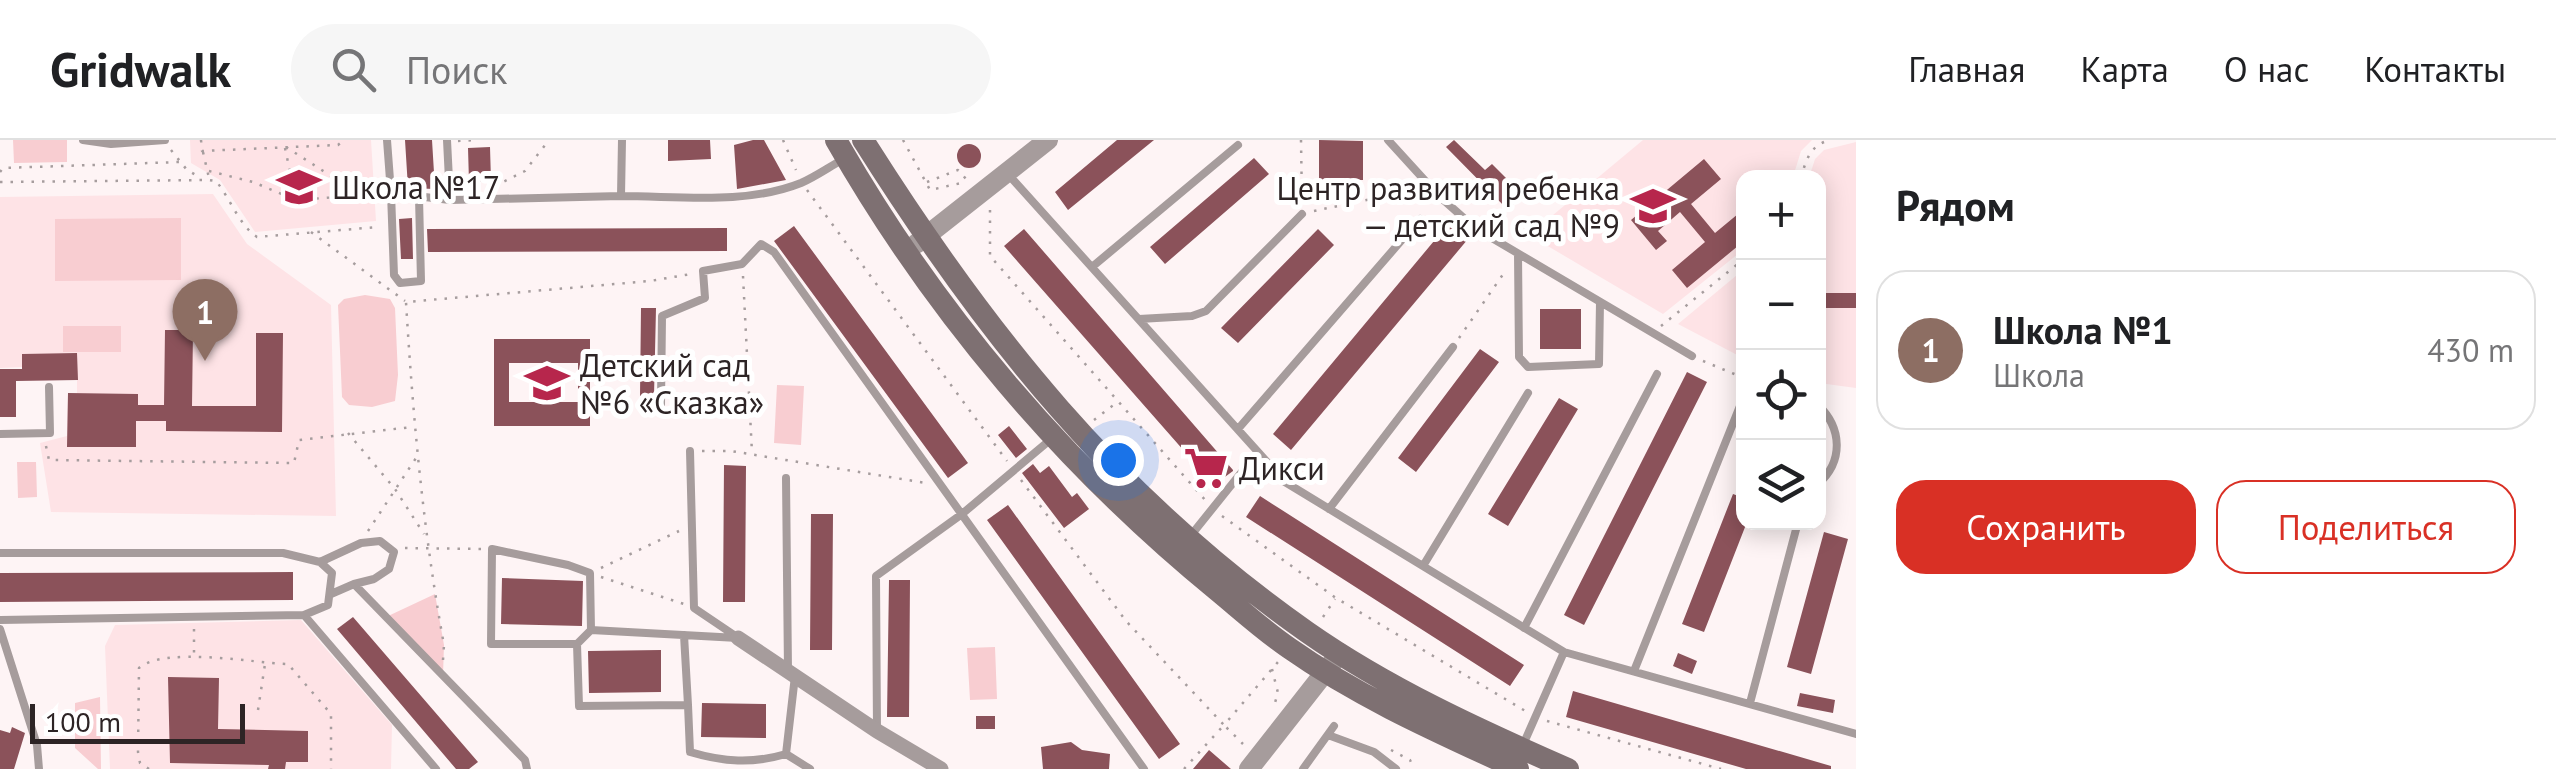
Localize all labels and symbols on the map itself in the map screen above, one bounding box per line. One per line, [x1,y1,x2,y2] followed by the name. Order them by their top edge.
[275,163,323,211] school or university icon: Школа №17
[332,166,500,208] place label: Школа №17
[1277,167,1620,246] place label: Центр развития ребенка — детский сад №9
[1629,182,1677,230] school or university icon: Центр развития ребенка — детский сад №9
[172,278,238,361] pin: 1
[580,344,764,423] place label: Детский сад №6 «Сказка»
[523,359,571,407] school or university icon: Детский сад №6 «Сказка»
[1093,435,1144,486] your location
[1182,444,1230,492] supermarket icon: Дикси
[1239,447,1325,489] place label: Дикси
[30,699,245,744] scale bar

